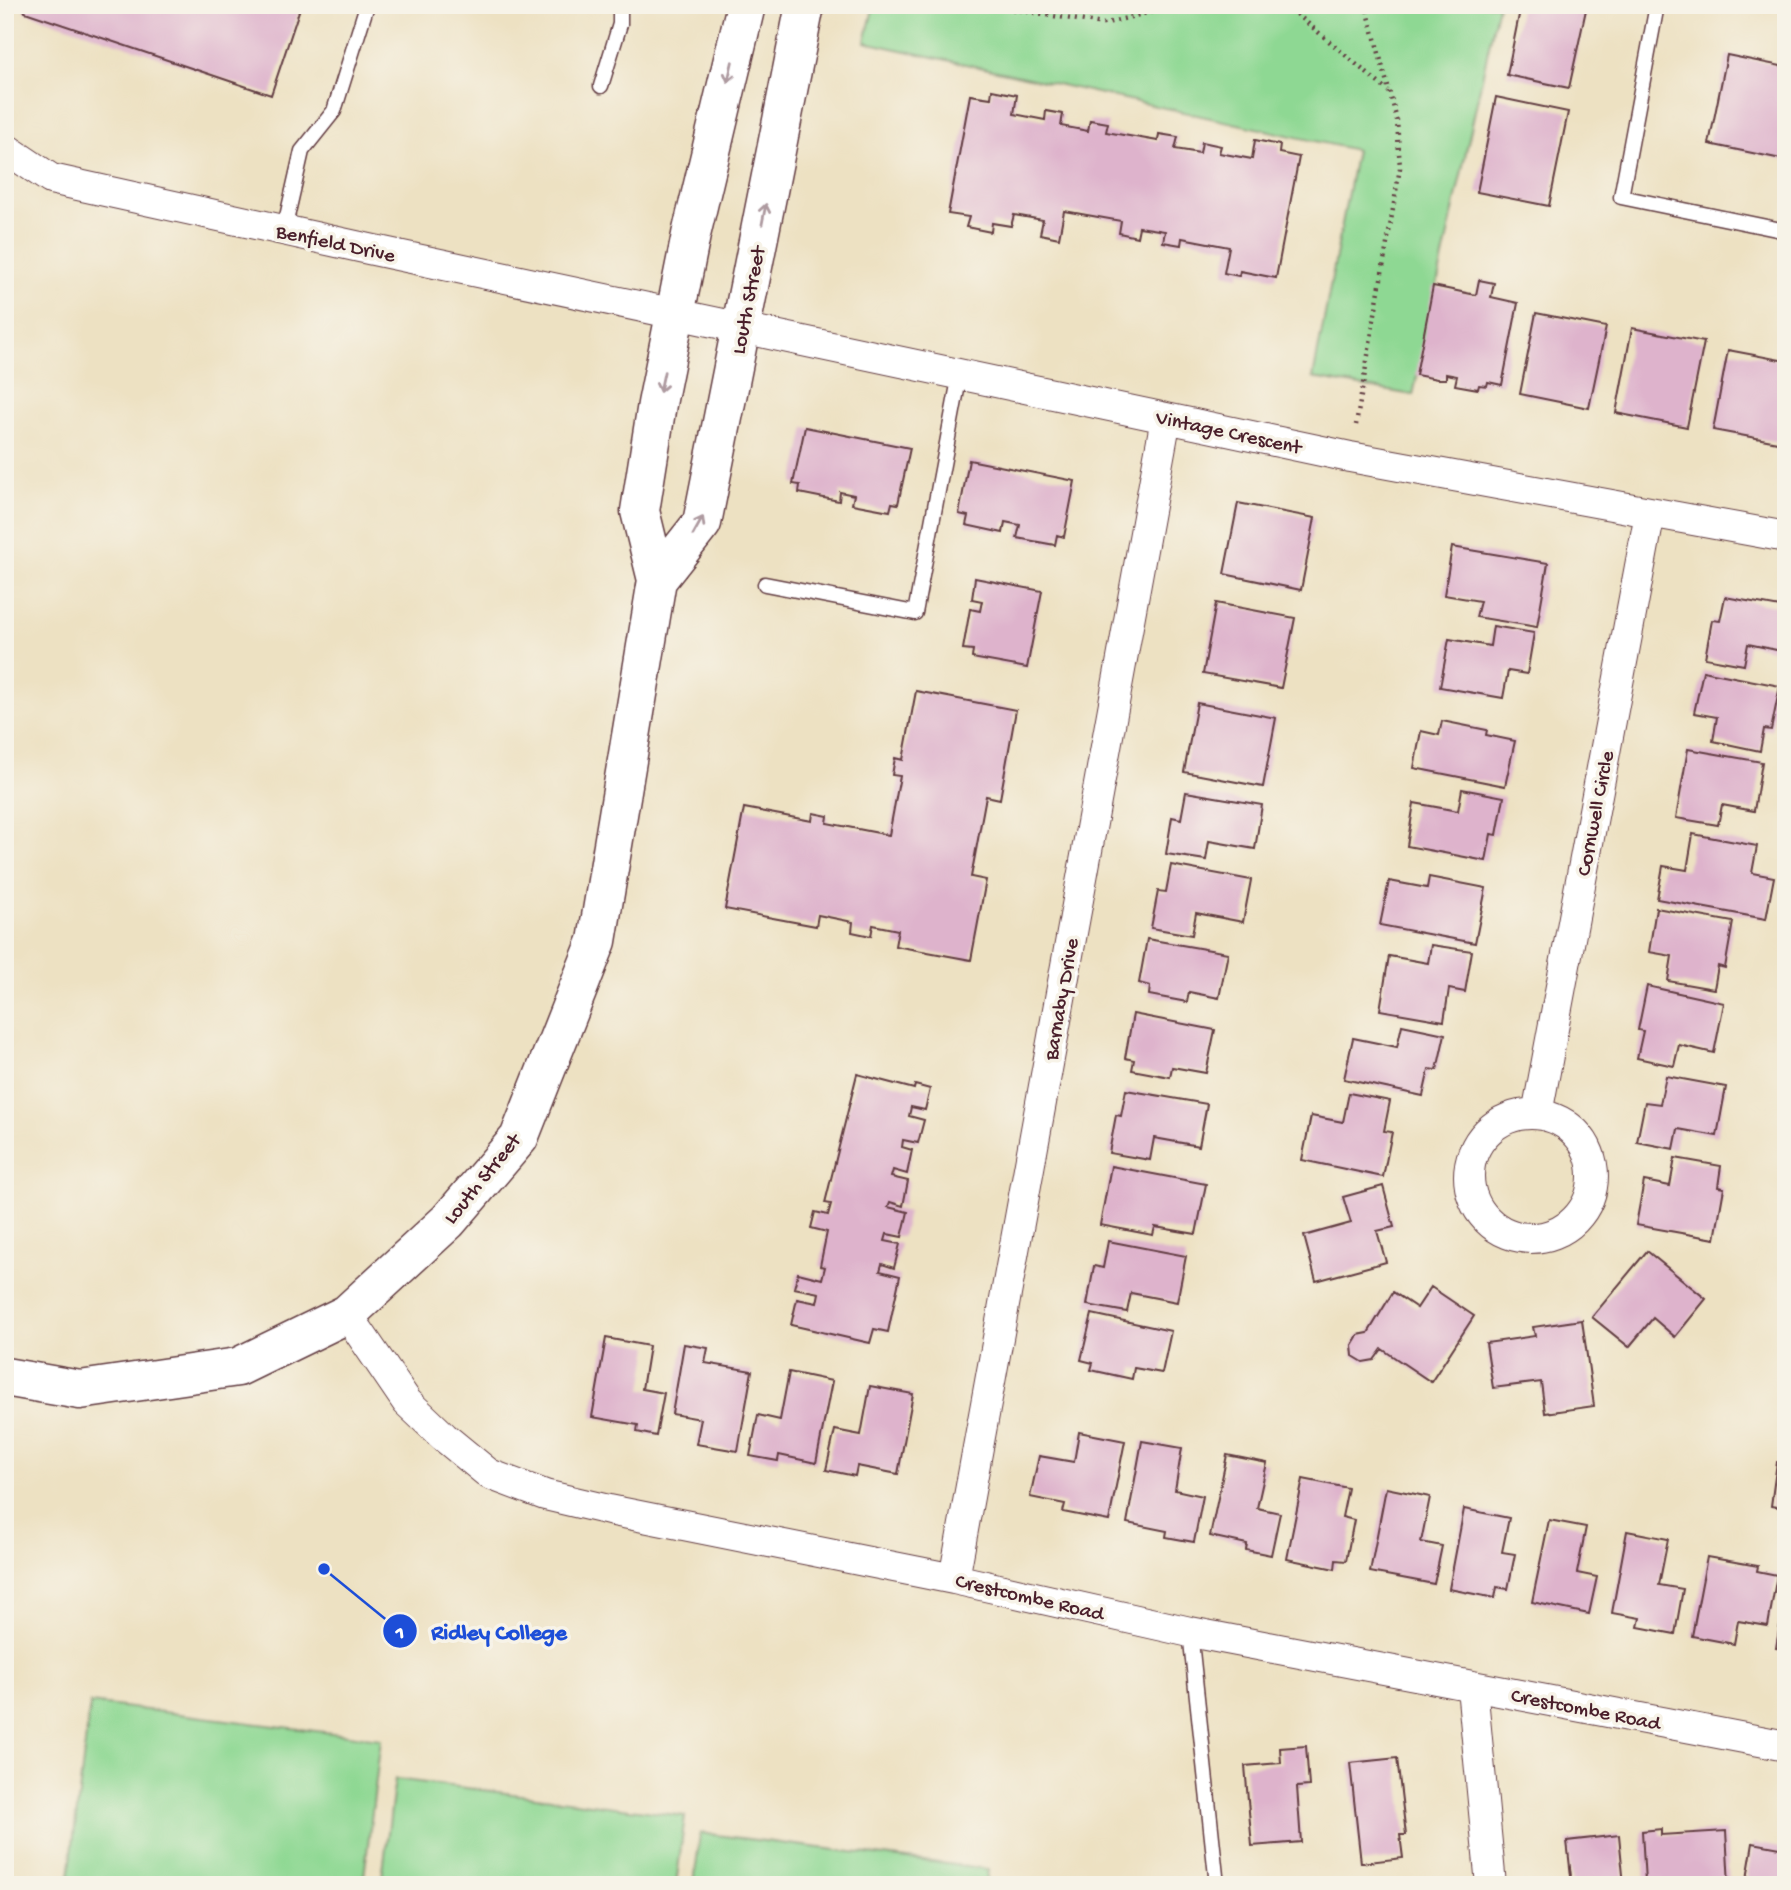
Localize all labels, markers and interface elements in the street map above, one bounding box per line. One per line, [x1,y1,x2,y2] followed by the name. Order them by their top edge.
[723,60,736,83] one-way arrow
[758,203,772,226] one-way arrow
[272,220,398,270] street label: Benfield Drive
[728,242,774,357] street label: Louth Street
[654,370,668,393] one-way arrow
[1152,407,1306,463] street label: Vintage Crescent
[691,516,705,536] one-way arrow
[1573,748,1622,878] street label: Cornwell Circle
[1040,935,1087,1064] street label: Barnaby Drive
[440,1128,529,1231] street label: Louth Street
[953,1570,1108,1629] street label: Crestcombe Road
[382,1609,581,1653] callout: Ridley College
[430,1621,568,1648] text: Ridley College
[395,1622,404,1647] text: 1
[1509,1685,1664,1738] street label: Crestcombe Road

